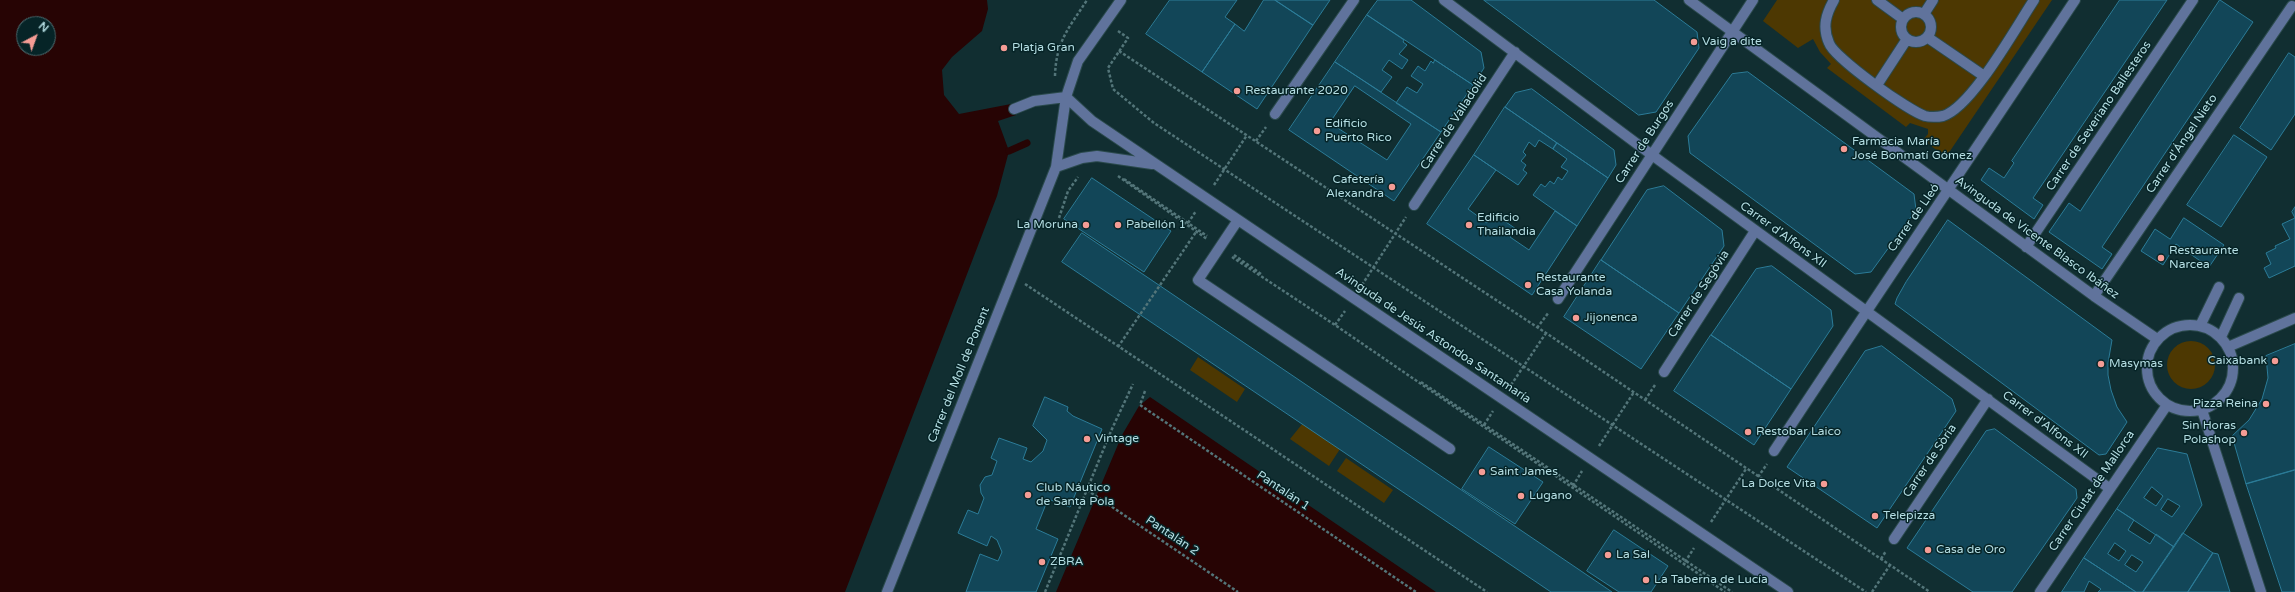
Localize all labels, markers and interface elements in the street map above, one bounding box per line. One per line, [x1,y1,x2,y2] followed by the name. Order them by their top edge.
[16,16,56,56] north arrow
[36,20,51,35] text: N
[1702,35,1762,49] place label: Vaig a dite
[1689,37,1699,47] marker: Vaig a dite
[2043,38,2155,194] street label: Carrer de Severiano Ballesteros
[1012,41,1075,55] place label: Platja Gran
[999,43,1009,53] marker: Platja Gran
[1418,71,1490,173] street label: Carrer de Valladolid
[1245,84,1348,98] place label: Restaurante 2020
[1232,86,1242,96] marker: Restaurante 2020
[2143,92,2221,196] street label: Carrer d'Ángel Nieto
[1613,98,1677,186] street label: Carrer de Burgos
[1325,117,1392,145] place label: Edificio Puerto Rico
[1312,126,1322,136] marker: Edificio Puerto Rico
[1852,135,1972,163] place label: Farmacia María José Bonmatí Gómez
[1839,144,1849,154] marker: Farmacia María José Bonmatí Gómez
[1326,173,1384,201] place label: Cafetería Alexandra
[1952,174,2122,302] street label: Avinguda de Vicente Blasco Ibáñez
[1885,181,1943,255] street label: Carrer de Lleó
[1387,182,1397,192] marker: Cafetería Alexandra
[1737,199,1829,271] street label: Carrer d'Alfons XII
[1477,211,1536,239] place label: Edificio Thailandia
[1017,218,1078,232] place label: La Moruna
[1126,218,1186,232] place label: Pabellón 1
[1081,220,1091,230] marker: La Moruna
[1113,220,1123,230] marker: Pabellón 1
[1464,220,1474,230] marker: Edificio Thailandia
[2169,244,2238,272] place label: Restaurante Narcea
[1665,248,1733,340] street label: Carrer de Segòvia
[2156,253,2166,263] marker: Restaurante Narcea
[1333,265,1533,407] street label: Avinguda de Jesús Astondoa Santamaría
[1536,271,1612,299] place label: Restaurante Casa Yolanda
[1523,280,1533,290] marker: Restaurante Casa Yolanda
[925,305,993,445] street label: Carrer del Moll de Ponent
[1584,311,1637,325] place label: Jijonenca
[1571,313,1581,323] marker: Jijonenca
[2208,354,2267,368] place label: Caixabank
[2270,356,2280,366] marker: Caixabank
[2109,357,2163,371] place label: Masymas
[2096,359,2106,369] marker: Masymas
[1999,388,2091,462] street label: Carrer d'Alfons XII
[2193,397,2258,411] place label: Pizza Reina
[2261,399,2271,409] marker: Pizza Reina
[2182,419,2236,447] place label: Sin Horas Polashop
[1900,422,1960,500] street label: Carrer de Sòria
[1756,425,1841,439] place label: Restobar Laico
[1743,427,1753,437] marker: Restobar Laico
[2046,428,2138,554] street label: Carrer Ciutat de Mallorca
[2239,428,2249,438] marker: Sin Horas Polashop
[1095,432,1139,446] place label: Vintage
[1082,434,1092,444] marker: Vintage
[1490,465,1558,479] place label: Saint James
[1477,467,1487,477] marker: Saint James
[1254,468,1312,514] street label: Pantalán 1
[1741,477,1816,491] place label: La Dolce Vita
[1819,479,1829,489] marker: La Dolce Vita
[1036,481,1114,509] place label: Club Náutico de Santa Pola
[1529,489,1572,503] place label: Lugano
[1023,490,1033,500] marker: Club Náutico de Santa Pola
[1516,491,1526,501] marker: Lugano
[1883,509,1935,523] place label: Telepizza
[1870,511,1880,521] marker: Telepizza
[1143,513,1201,559] street label: Pantalán 2
[1936,543,2006,557] place label: Casa de Oro
[1923,545,1933,555] marker: Casa de Oro
[1616,548,1650,562] place label: La Sal
[1603,550,1613,560] marker: La Sal
[1050,555,1083,569] place label: ZBRA
[1037,557,1047,567] marker: ZBRA
[1654,573,1768,587] place label: La Taberna de Lucía
[1641,575,1651,585] marker: La Taberna de Lucía

